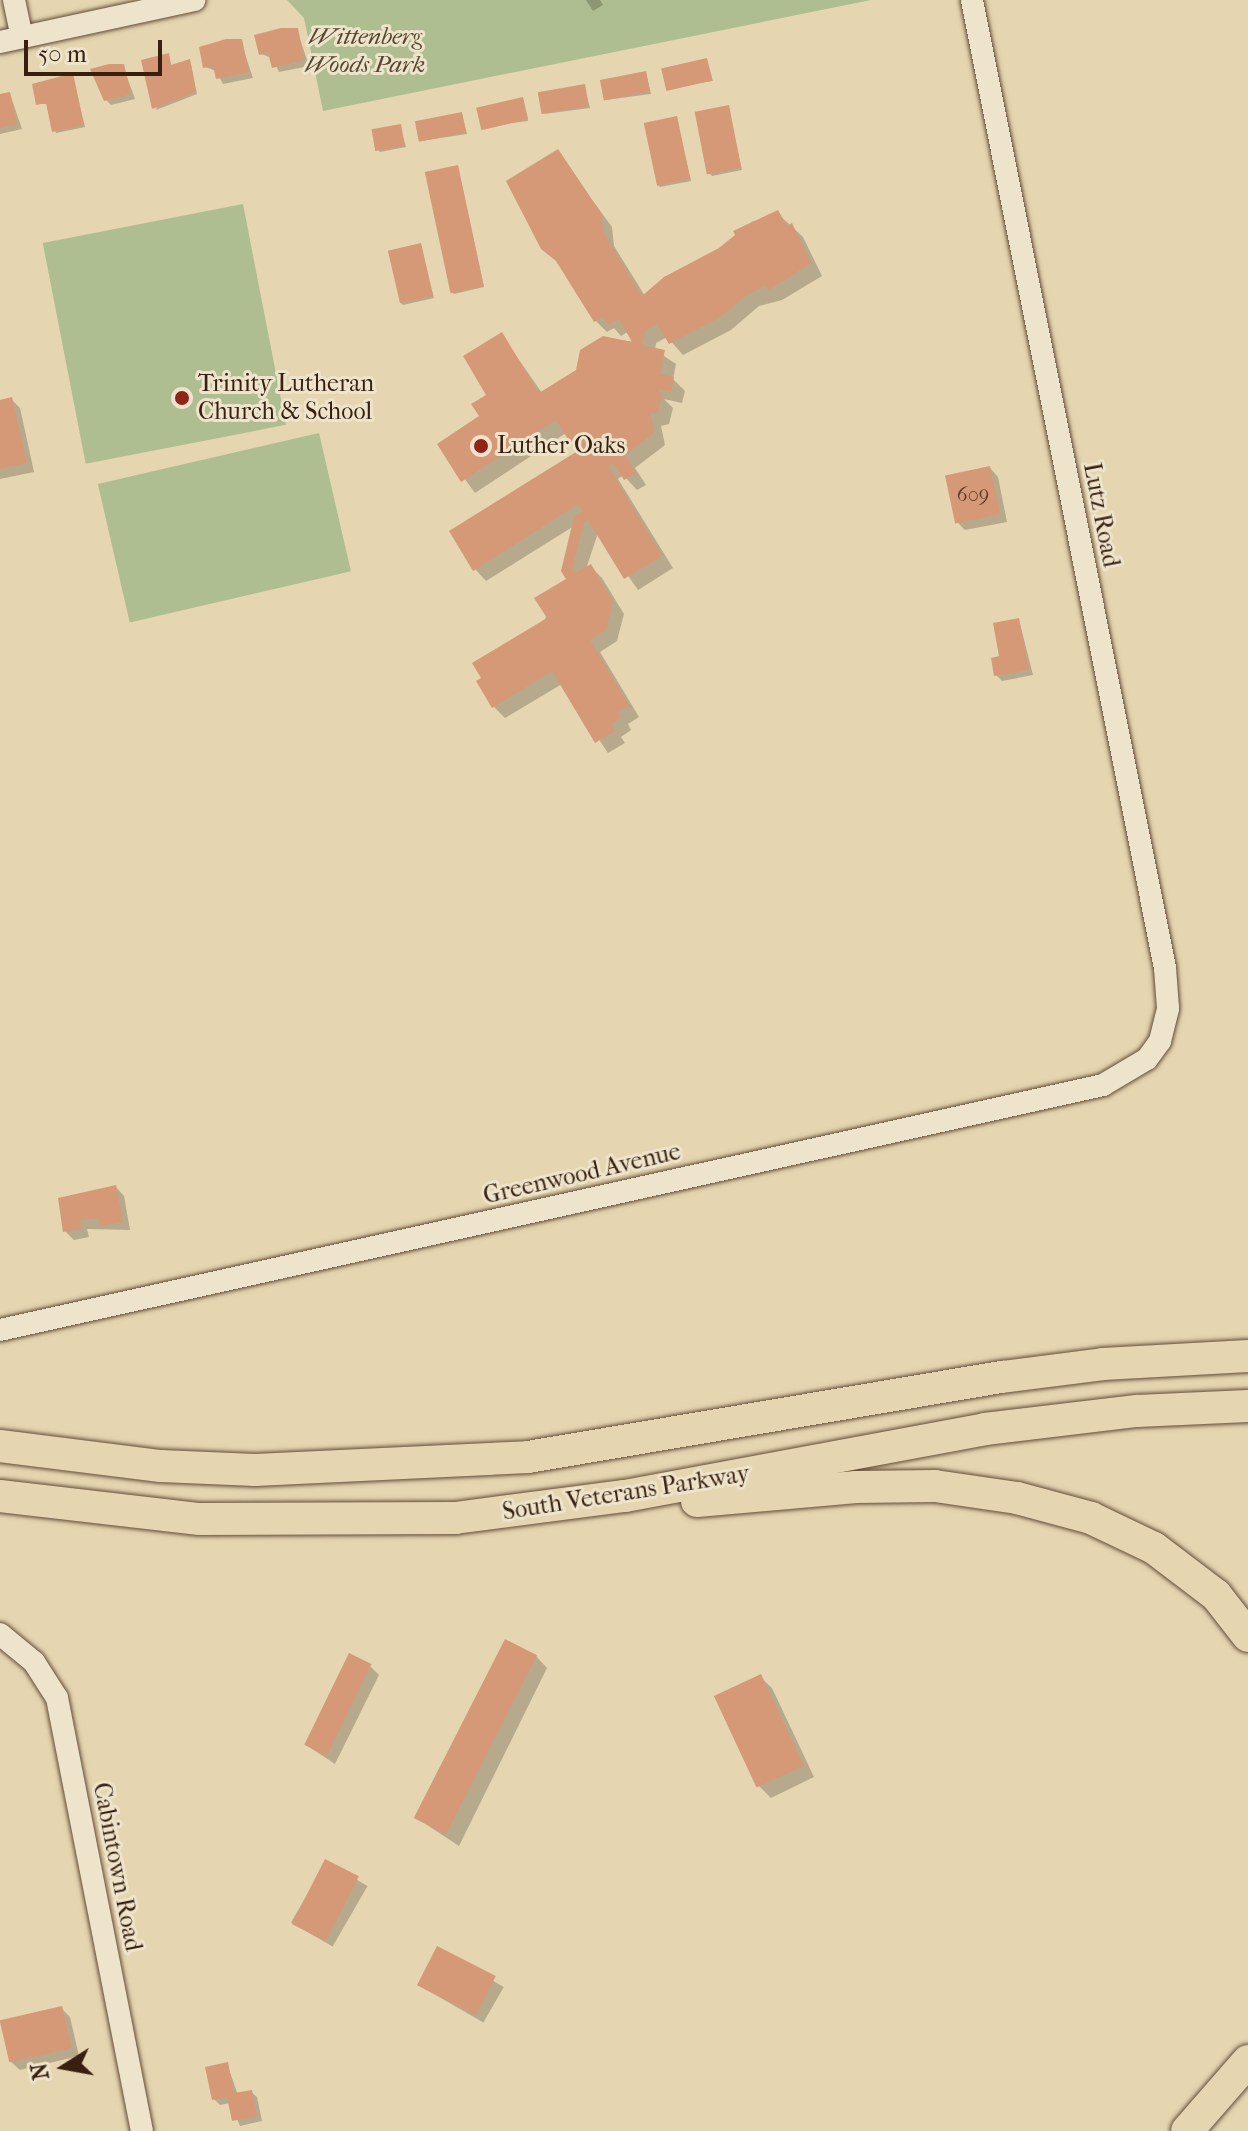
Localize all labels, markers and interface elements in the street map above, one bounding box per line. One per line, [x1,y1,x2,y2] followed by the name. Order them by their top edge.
[305,23,425,79] park label: Wittenberg Woods Park
[28,24,166,74] scale bar
[38,40,87,68] text: 50 m
[198,370,374,426] place label: Trinity Lutheran Church & School
[173,389,191,407] marker: Trinity Lutheran Church & School
[497,432,625,460] place label: Luther Oaks
[472,437,490,455] marker: Luther Oaks
[1077,460,1125,570] street label: Lutz Road
[957,482,989,506] house number: 609
[481,1137,683,1211] street label: Greenwood Avenue
[500,1459,752,1527] street label: South Veterans Parkway
[87,1780,147,1954] street label: Cabintown Road
[24,2027,104,2107] north arrow
[26,2061,55,2082] text: N

